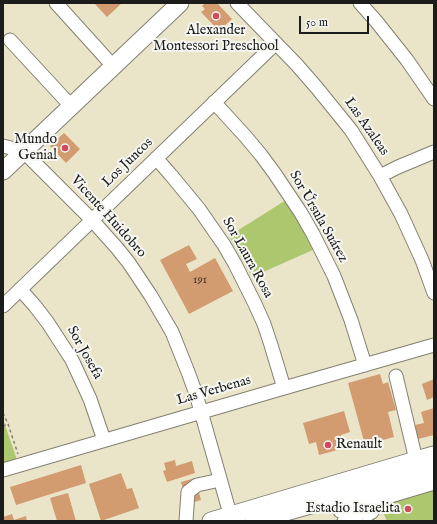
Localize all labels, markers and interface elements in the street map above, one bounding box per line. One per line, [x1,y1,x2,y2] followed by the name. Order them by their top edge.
[301,8,371,34] scale bar
[211,11,221,21] marker: Alexander Montessori Preschool
[306,15,328,30] text: 50 m
[153,23,279,56] place label: Alexander Montessori Preschool
[340,95,392,159] street label: Las Azaleas
[14,132,57,164] place label: Mundo Genial
[99,135,157,191] street label: Los Juncos
[60,143,70,153] marker: Mundo Genial
[285,168,351,266] street label: Sor Úrsula Suárez
[67,172,149,262] street label: Vicente Huidobro
[218,215,276,301] street label: Sor Laura Rosa
[193,274,207,288] house number: 191
[63,323,105,383] street label: Sor Josefa
[175,372,253,410] street label: Las Verbenas
[336,437,382,453] place label: Renault
[323,440,333,450] marker: Renault
[306,501,400,517] place label: Estadio Israelita
[403,504,413,514] marker: Estadio Israelita

